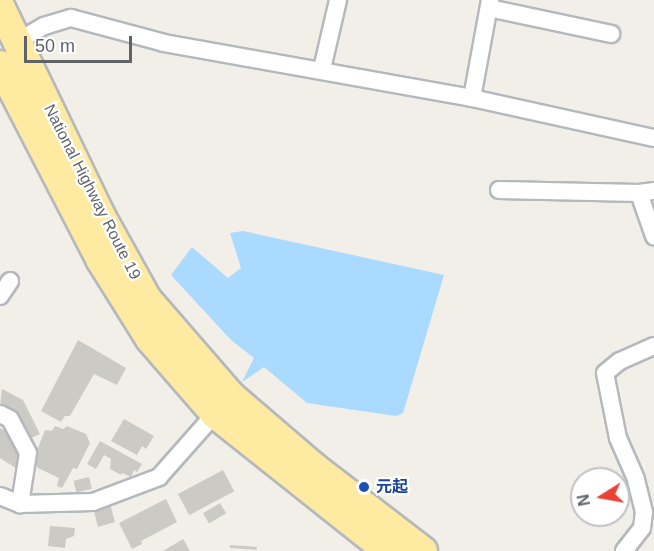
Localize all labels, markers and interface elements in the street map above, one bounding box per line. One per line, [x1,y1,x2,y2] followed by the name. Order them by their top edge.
[27,24,135,62] scale bar
[35,36,75,56] text: 50 m
[39,101,145,283] street label: National Highway Route 19
[570,467,630,527] north arrow
[376,477,408,497] place label: 元起
[357,480,371,494] marker: 元起
[574,493,593,507] text: N

